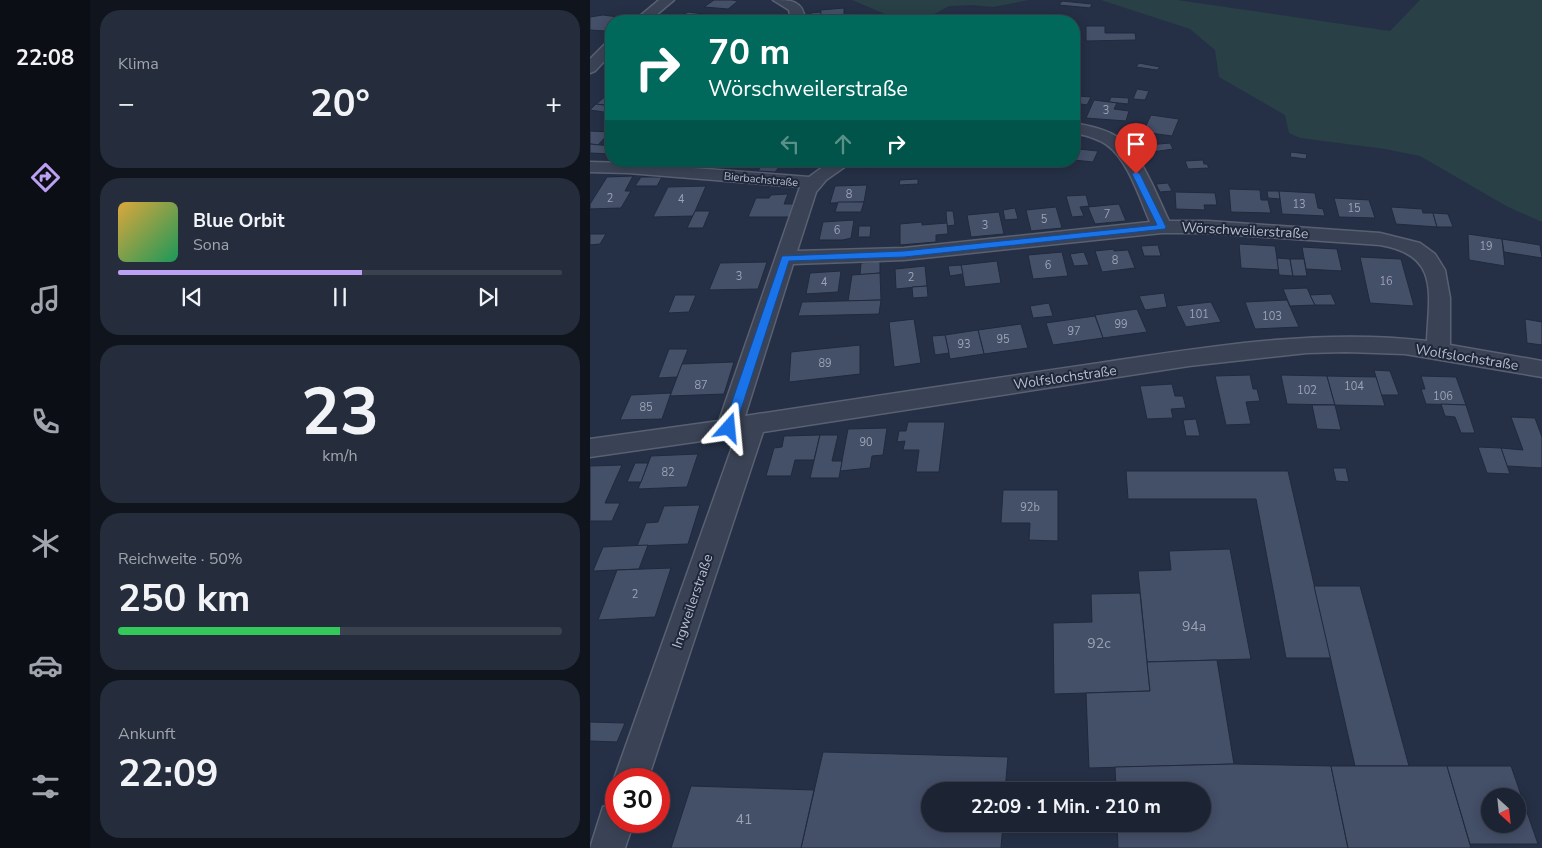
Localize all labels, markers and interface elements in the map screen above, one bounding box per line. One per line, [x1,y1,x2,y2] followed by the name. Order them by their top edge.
[708,29,790,76] text: 70 m
[625,35,690,100] icon: right
[16,43,74,73] text: 22:08
[118,53,159,75] text: Klima
[708,74,908,104] text: Wörschweilerstraße
[310,78,370,129] text: 20°
[118,85,135,123] text: −
[545,85,562,123] text: +
[1103,103,1109,118] house number: 3
[1115,123,1157,174] pin
[776,130,804,158] icon: left
[829,130,857,158] icon: ahead
[882,130,910,158] icon: right
[1122,130,1150,158] icon: arrive
[28,160,63,195] icon: directions
[723,169,799,190] street label: Bierbachstraße
[846,187,853,202] house number: 8
[607,191,613,206] house number: 2
[678,192,685,207] house number: 4
[1292,197,1306,212] house number: 13
[1347,201,1361,216] house number: 15
[1104,207,1110,222] house number: 7
[193,208,284,234] text: Blue Orbit
[1041,212,1048,227] house number: 5
[982,218,988,233] house number: 3
[1181,218,1309,243] street label: Wörschweilerstraße
[834,223,841,238] house number: 6
[193,234,229,256] text: Sona
[1479,239,1493,254] house number: 19
[1112,253,1119,268] house number: 8
[1045,258,1052,273] house number: 6
[736,269,742,284] house number: 3
[908,270,914,285] house number: 2
[1379,274,1393,289] house number: 16
[821,275,828,290] house number: 4
[28,282,63,317] icon: music
[178,283,206,311] icon: previous
[326,283,354,311] icon: pause
[474,283,502,311] icon: next
[1189,307,1209,322] house number: 101
[1262,309,1282,324] house number: 103
[1114,317,1128,332] house number: 99
[1067,324,1081,339] house number: 97
[996,332,1010,347] house number: 95
[957,337,971,352] house number: 93
[1414,340,1520,375] street label: Wolfslochstraße
[818,356,832,371] house number: 89
[1012,361,1118,394] street label: Wolfslochstraße
[301,368,379,457] text: 23
[694,378,708,393] house number: 87
[1344,379,1364,394] house number: 104
[1297,383,1317,398] house number: 102
[1433,389,1453,404] house number: 106
[639,400,653,415] house number: 85
[702,401,754,453] position arrow
[28,404,63,439] icon: phone
[859,435,873,450] house number: 90
[322,445,358,467] text: km/h
[661,465,675,480] house number: 82
[1020,500,1040,515] house number: 92b
[28,526,63,561] icon: climate
[118,548,243,570] text: Reichweite · 50%
[667,551,717,651] street label: Ingweilerstraße
[118,573,250,624] text: 250 km
[632,587,638,602] house number: 2
[1182,617,1206,636] house number: 94a
[1087,634,1111,653] house number: 92c
[28,648,63,683] icon: car
[118,723,175,745] text: Ankunft
[118,748,219,799] text: 22:09
[605,768,670,833] speed limit sign: 30
[28,769,63,804] icon: filters
[1481,788,1526,832] north arrow
[1481,788,1526,833] map controls
[971,794,1161,820] text: 22:09 · 1 Min. · 210 m
[736,810,752,829] house number: 41

